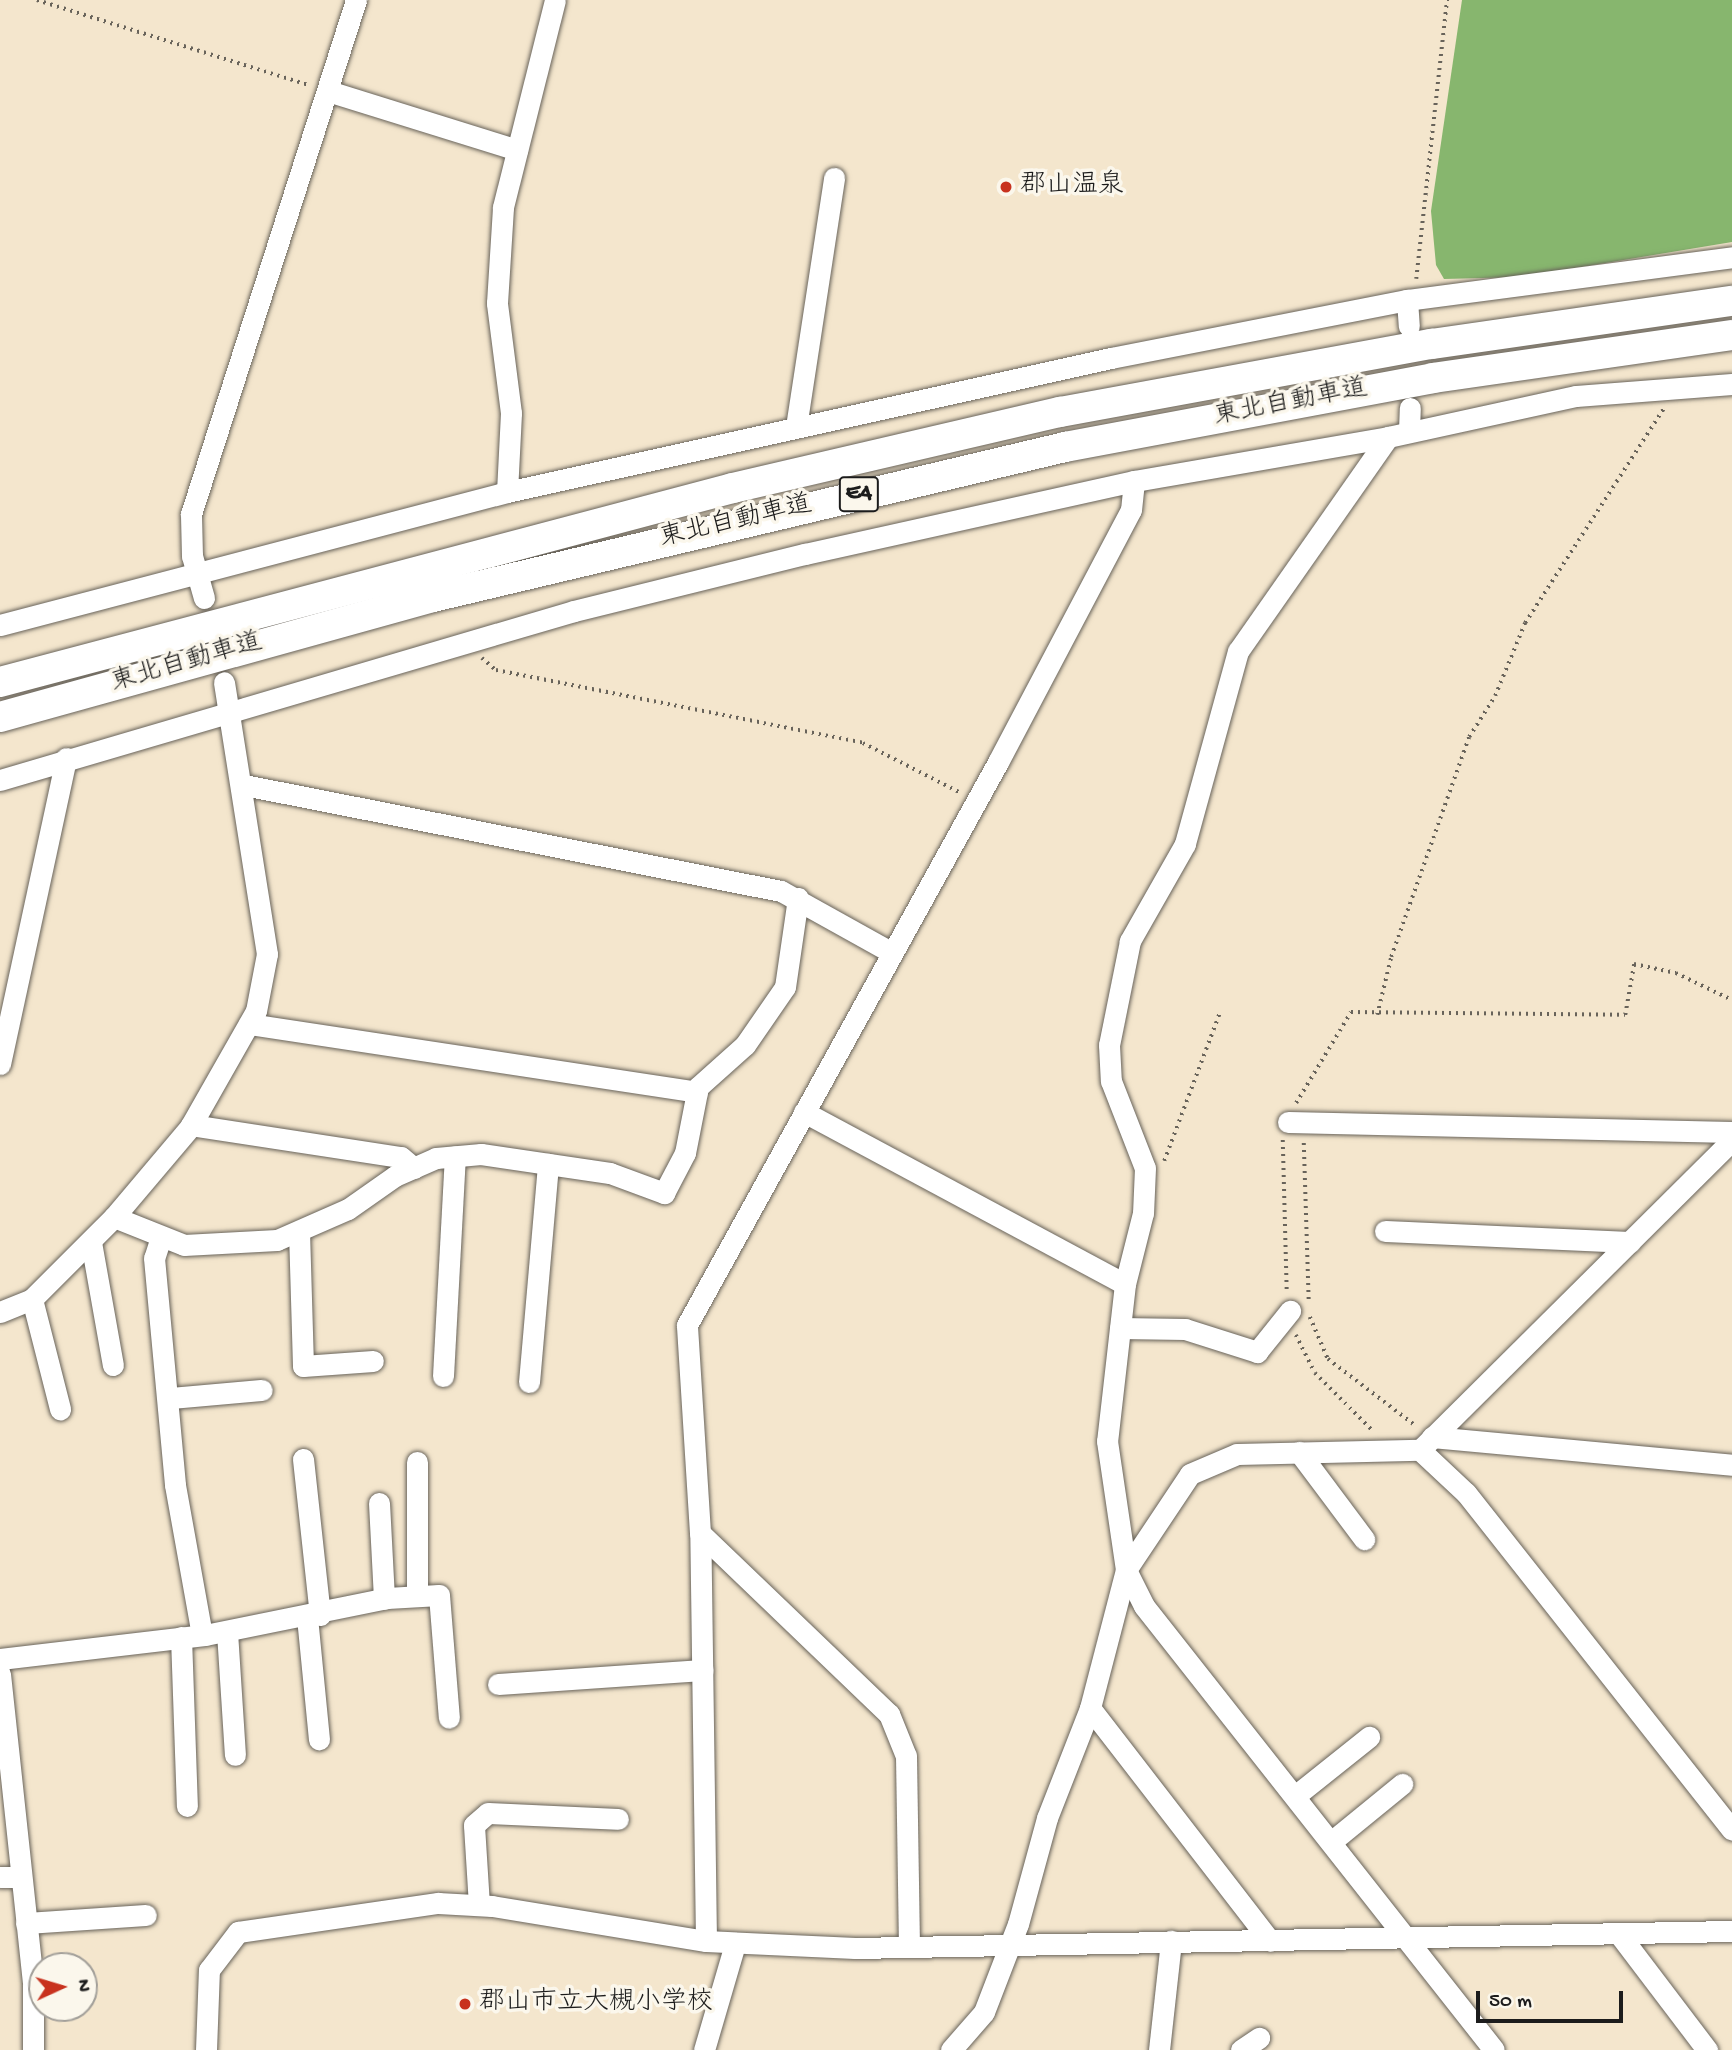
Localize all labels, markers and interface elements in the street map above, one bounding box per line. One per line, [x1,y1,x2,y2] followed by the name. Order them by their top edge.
[1020,171,1124,203] place label: 郡山温泉
[998,179,1014,195] marker: 郡山温泉
[1211,374,1371,434] street label: 東北自動車道
[838,474,880,514] road number: E4
[656,490,816,556] street label: 東北自動車道
[108,628,266,700] street label: 東北自動車道
[28,1952,98,2022] north arrow
[1480,1976,1627,2020] scale bar
[71,1979,94,1993] text: N
[479,1988,713,2020] place label: 郡山市立大槻小学校
[1489,1990,1532,2015] text: 50 m
[457,1996,473,2012] marker: 郡山市立大槻小学校

